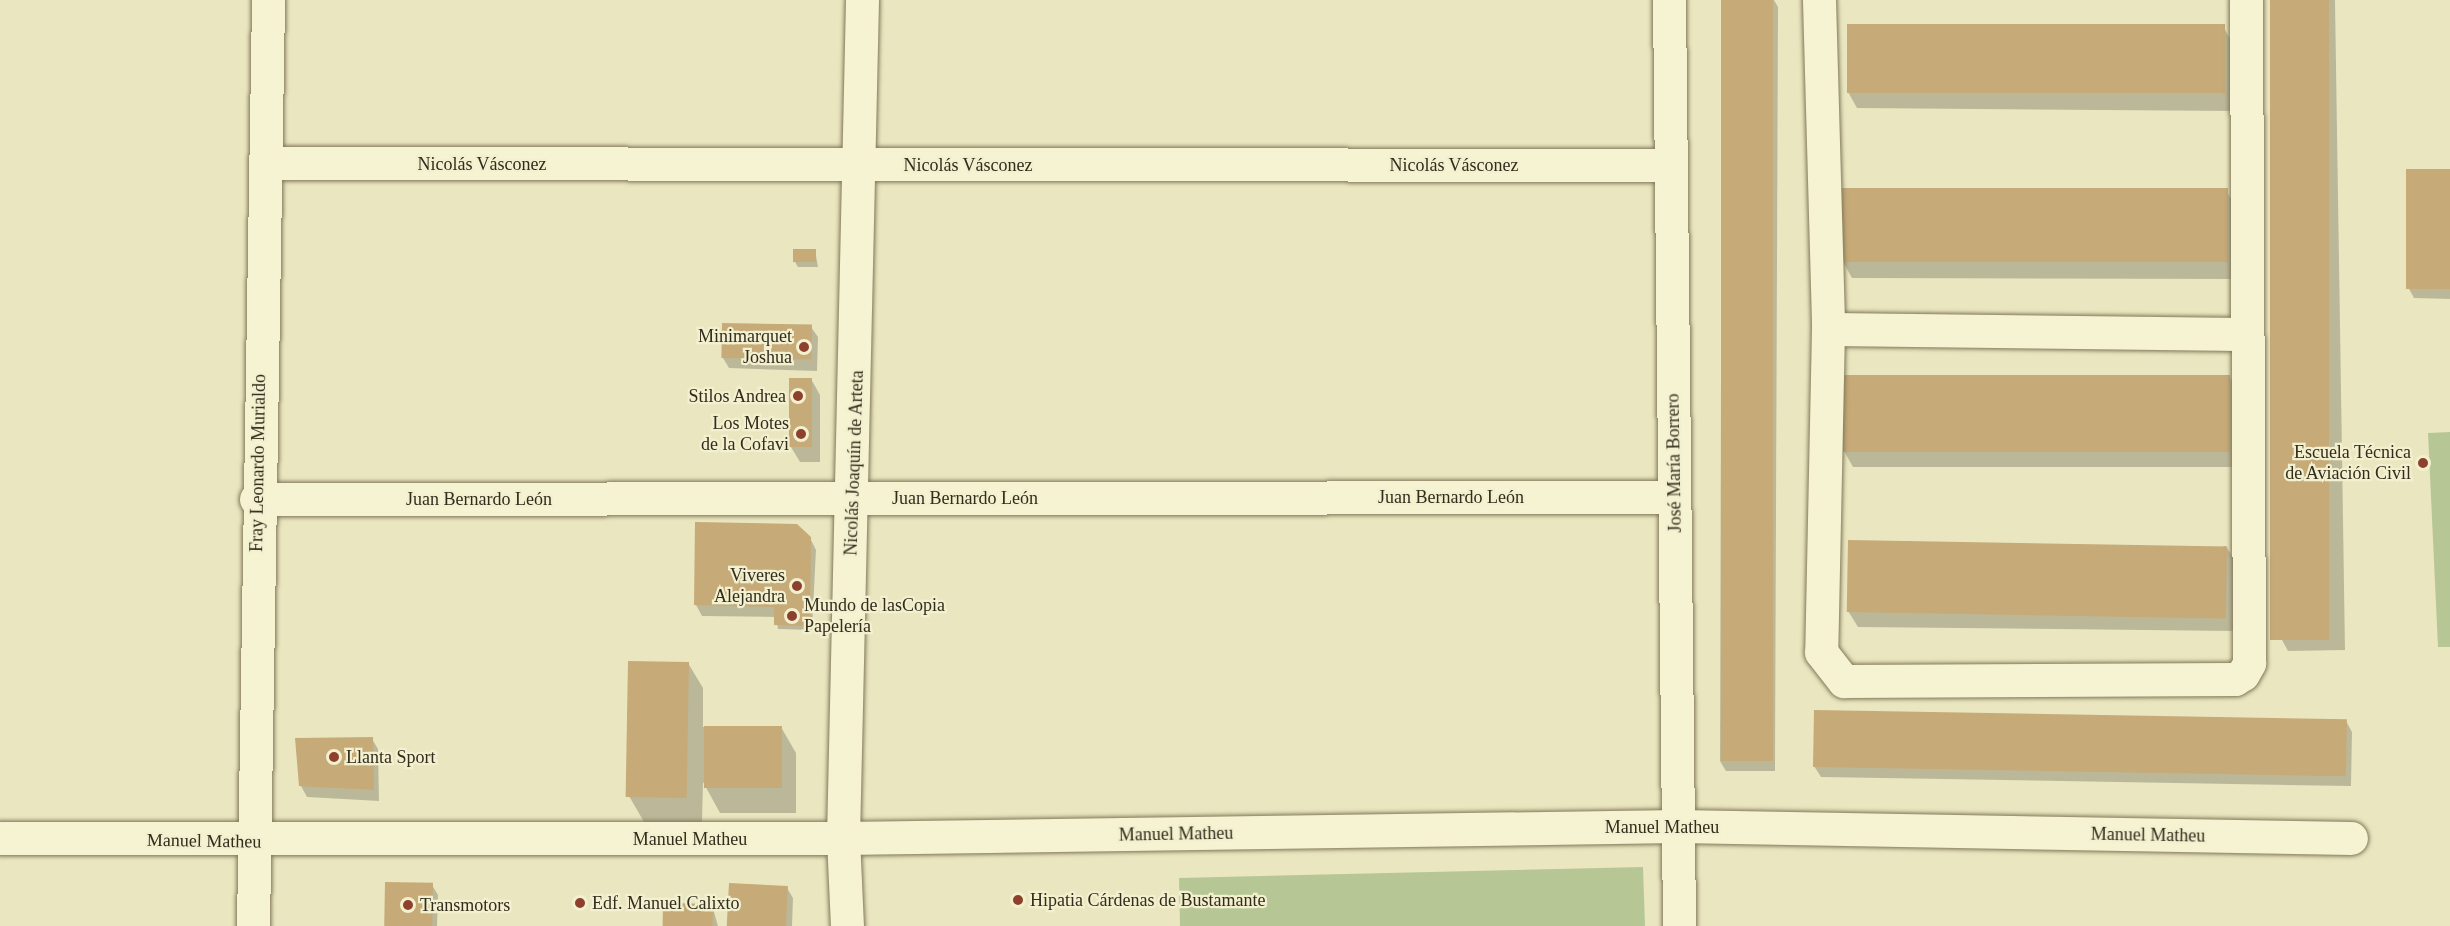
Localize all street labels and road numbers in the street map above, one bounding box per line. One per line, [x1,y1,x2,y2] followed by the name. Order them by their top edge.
[417,153,547,175] street label: Nicolás Vásconez
[903,154,1033,176] street label: Nicolás Vásconez
[1389,154,1519,176] street label: Nicolás Vásconez
[840,369,868,557] street label: Nicolás Joaquín de Arteta
[246,374,270,552] street label: Fray Leonardo Murialdo
[1662,393,1686,533] street label: José María Borrero
[1378,486,1524,508] street label: Juan Bernardo León
[892,487,1038,509] street label: Juan Bernardo León
[406,488,552,510] street label: Juan Bernardo León
[1605,816,1719,838] street label: Manuel Matheu
[1119,822,1233,846] street label: Manuel Matheu
[2091,823,2205,847] street label: Manuel Matheu
[633,828,747,850] street label: Manuel Matheu
[147,829,261,853] street label: Manuel Matheu

